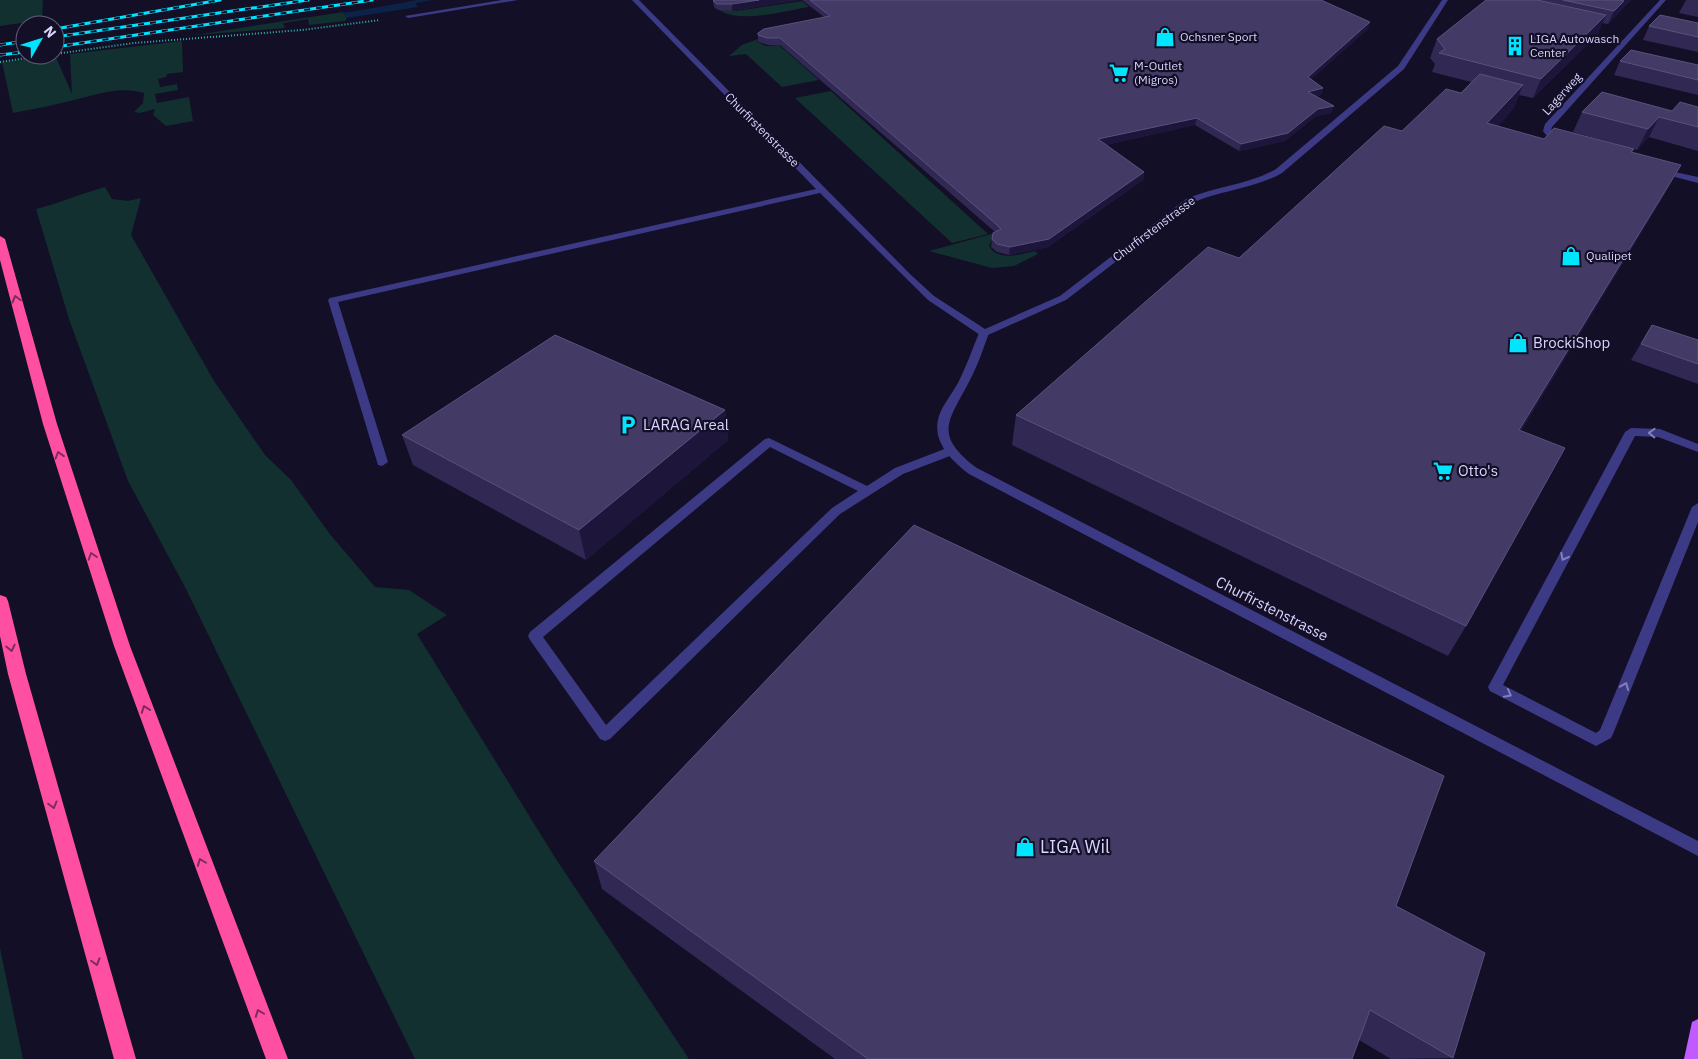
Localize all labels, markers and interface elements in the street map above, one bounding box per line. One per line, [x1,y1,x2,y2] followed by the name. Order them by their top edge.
[15,15,65,65] north arrow
[40,22,60,41] text: N
[1154,26,1176,48] shop icon: Ochsner Sport
[1180,29,1257,44] place label: Ochsner Sport
[1530,31,1619,60] place label: LIGA Autowasch Center
[1504,35,1526,57] building icon: LIGA Autowasch Center
[1134,58,1182,87] place label: M-Outlet (Migros)
[1108,62,1130,84] supermarket icon: M-Outlet (Migros)
[1539,69,1585,118] street label: Lagerweg
[722,89,803,170] street label: Churfirstenstrasse
[1110,193,1198,264] street label: Churfirstenstrasse
[1560,245,1582,267] shop icon: Qualipet
[1586,248,1632,263] place label: Qualipet
[11,295,21,303] one-way arrow
[1507,332,1529,354] shop icon: BrockiShop
[1533,333,1610,352] place label: BrockiShop
[617,414,639,436] parking icon: LARAG Areal
[643,415,729,434] place label: LARAG Areal
[1648,428,1656,438] one-way arrow
[55,452,65,460] one-way arrow
[1432,460,1454,482] supermarket icon: Otto's
[1458,461,1498,480] place label: Otto's
[87,552,97,560] one-way arrow
[1560,552,1570,561] one-way arrow
[1213,572,1332,645] street label: Churfirstenstrasse
[5,644,16,653] one-way arrow
[1619,682,1630,691] one-way arrow
[1503,688,1512,698] one-way arrow
[141,705,151,714] one-way arrow
[47,801,57,809] one-way arrow
[1040,835,1110,858] place label: LIGA Wil
[1014,836,1036,858] shop icon: LIGA Wil
[197,858,207,866] one-way arrow
[91,957,101,965] one-way arrow
[255,1010,265,1018] one-way arrow

